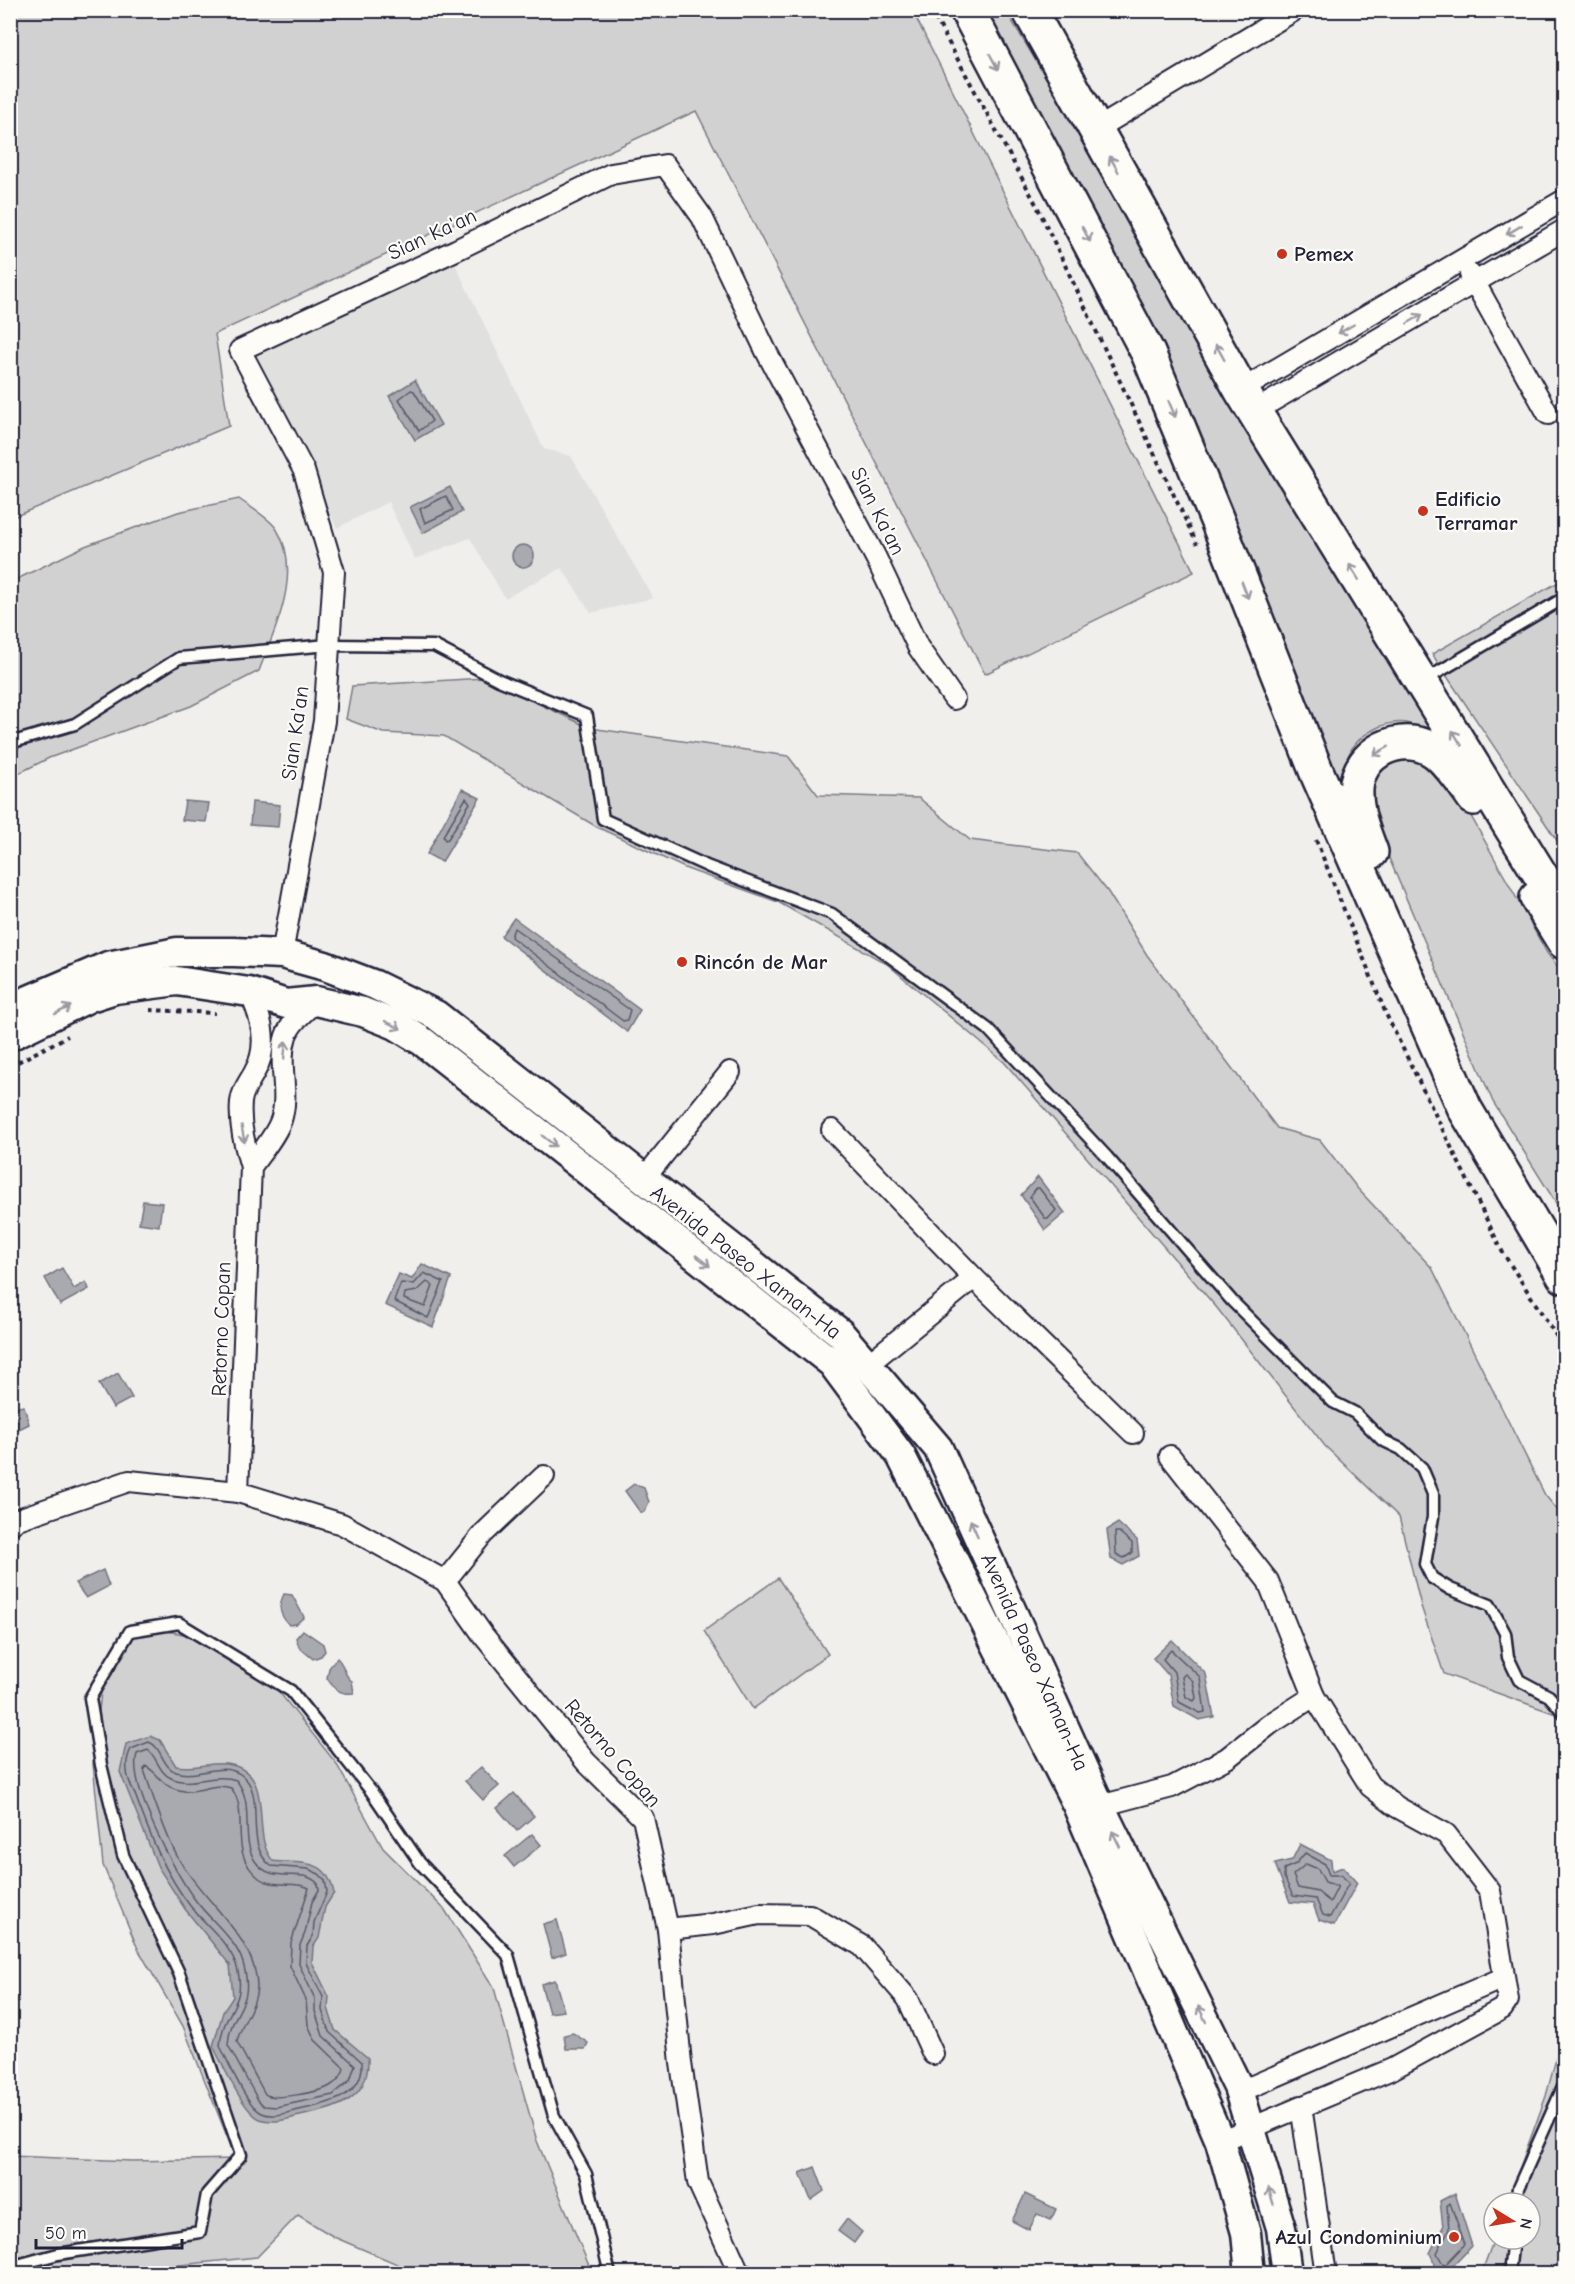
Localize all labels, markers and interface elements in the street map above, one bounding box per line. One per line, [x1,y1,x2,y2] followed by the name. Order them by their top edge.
[988,53,1000,70] one-way arrow
[1108,156,1120,173] one-way arrow
[384,203,480,265] street label: Sian Ka'an
[1080,225,1092,242] one-way arrow
[1506,225,1523,237] one-way arrow
[1294,242,1354,266] place label: Pemex
[1275,247,1289,261] marker: Pemex
[1406,313,1423,325] one-way arrow
[1338,323,1355,335] one-way arrow
[1214,344,1226,361] one-way arrow
[1167,400,1178,418] one-way arrow
[846,463,910,559] street label: Sian Ka'an
[1435,487,1518,535] place label: Edificio Terramar
[1416,504,1430,518] marker: Edificio Terramar
[1348,564,1360,581] one-way arrow
[1240,580,1251,599] one-way arrow
[277,684,313,782] street label: Sian Ka'an
[1450,730,1462,747] one-way arrow
[1373,745,1390,757] one-way arrow
[694,950,828,974] place label: Rincón de Mar
[675,955,689,969] marker: Rincón de Mar
[53,1004,71,1015] one-way arrow
[383,1019,401,1031] one-way arrow
[279,1040,290,1060] one-way arrow
[238,1124,249,1143] one-way arrow
[541,1134,557,1147] one-way arrow
[646,1180,846,1344] street label: Avenida Paseo Xaman-Ha
[694,1255,710,1268] one-way arrow
[207,1261,235,1397] street label: Retorno Copan
[968,1519,979,1538] one-way arrow
[976,1550,1094,1774] street label: Avenida Paseo Xaman-Ha
[560,1694,666,1812] street label: Retorno Copan
[1110,1831,1121,1849] one-way arrow
[1196,2006,1207,2024] one-way arrow
[1265,2187,1276,2206] one-way arrow
[1482,2191,1542,2251] north arrow
[36,2212,182,2250] scale bar
[1516,2217,1536,2231] text: N
[45,2223,87,2244] text: 50 m
[1275,2225,1442,2249] place label: Azul Condominium
[1447,2230,1461,2244] marker: Azul Condominium

